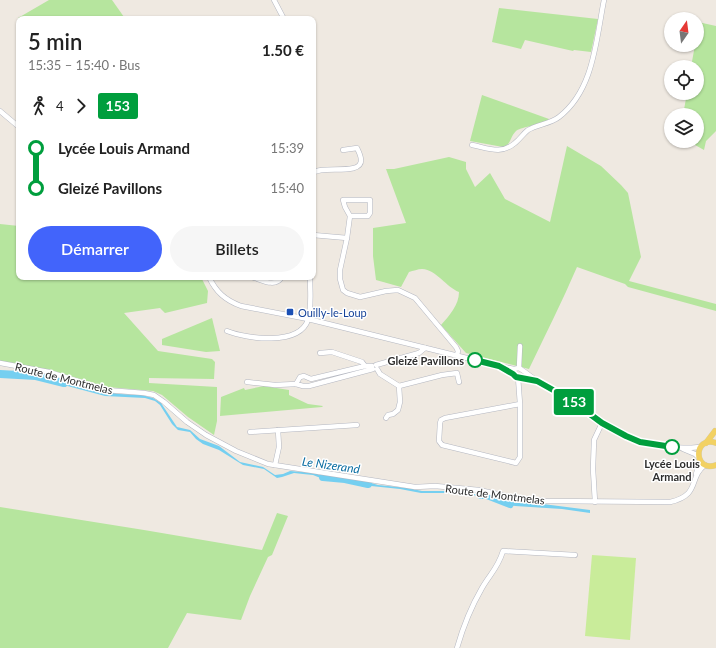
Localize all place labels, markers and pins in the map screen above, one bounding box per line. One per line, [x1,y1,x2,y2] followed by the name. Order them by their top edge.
[298,306,367,319] place label: Ouilly-le-Loup
[285,307,295,317] marker: Ouilly-le-Loup
[467,352,483,368] marker: Gleizé Pavillons
[388,354,464,367] place label: Gleizé Pavillons
[664,439,680,455] marker: Lycée Louis Armand
[644,457,700,483] place label: Lycée Louis Armand

